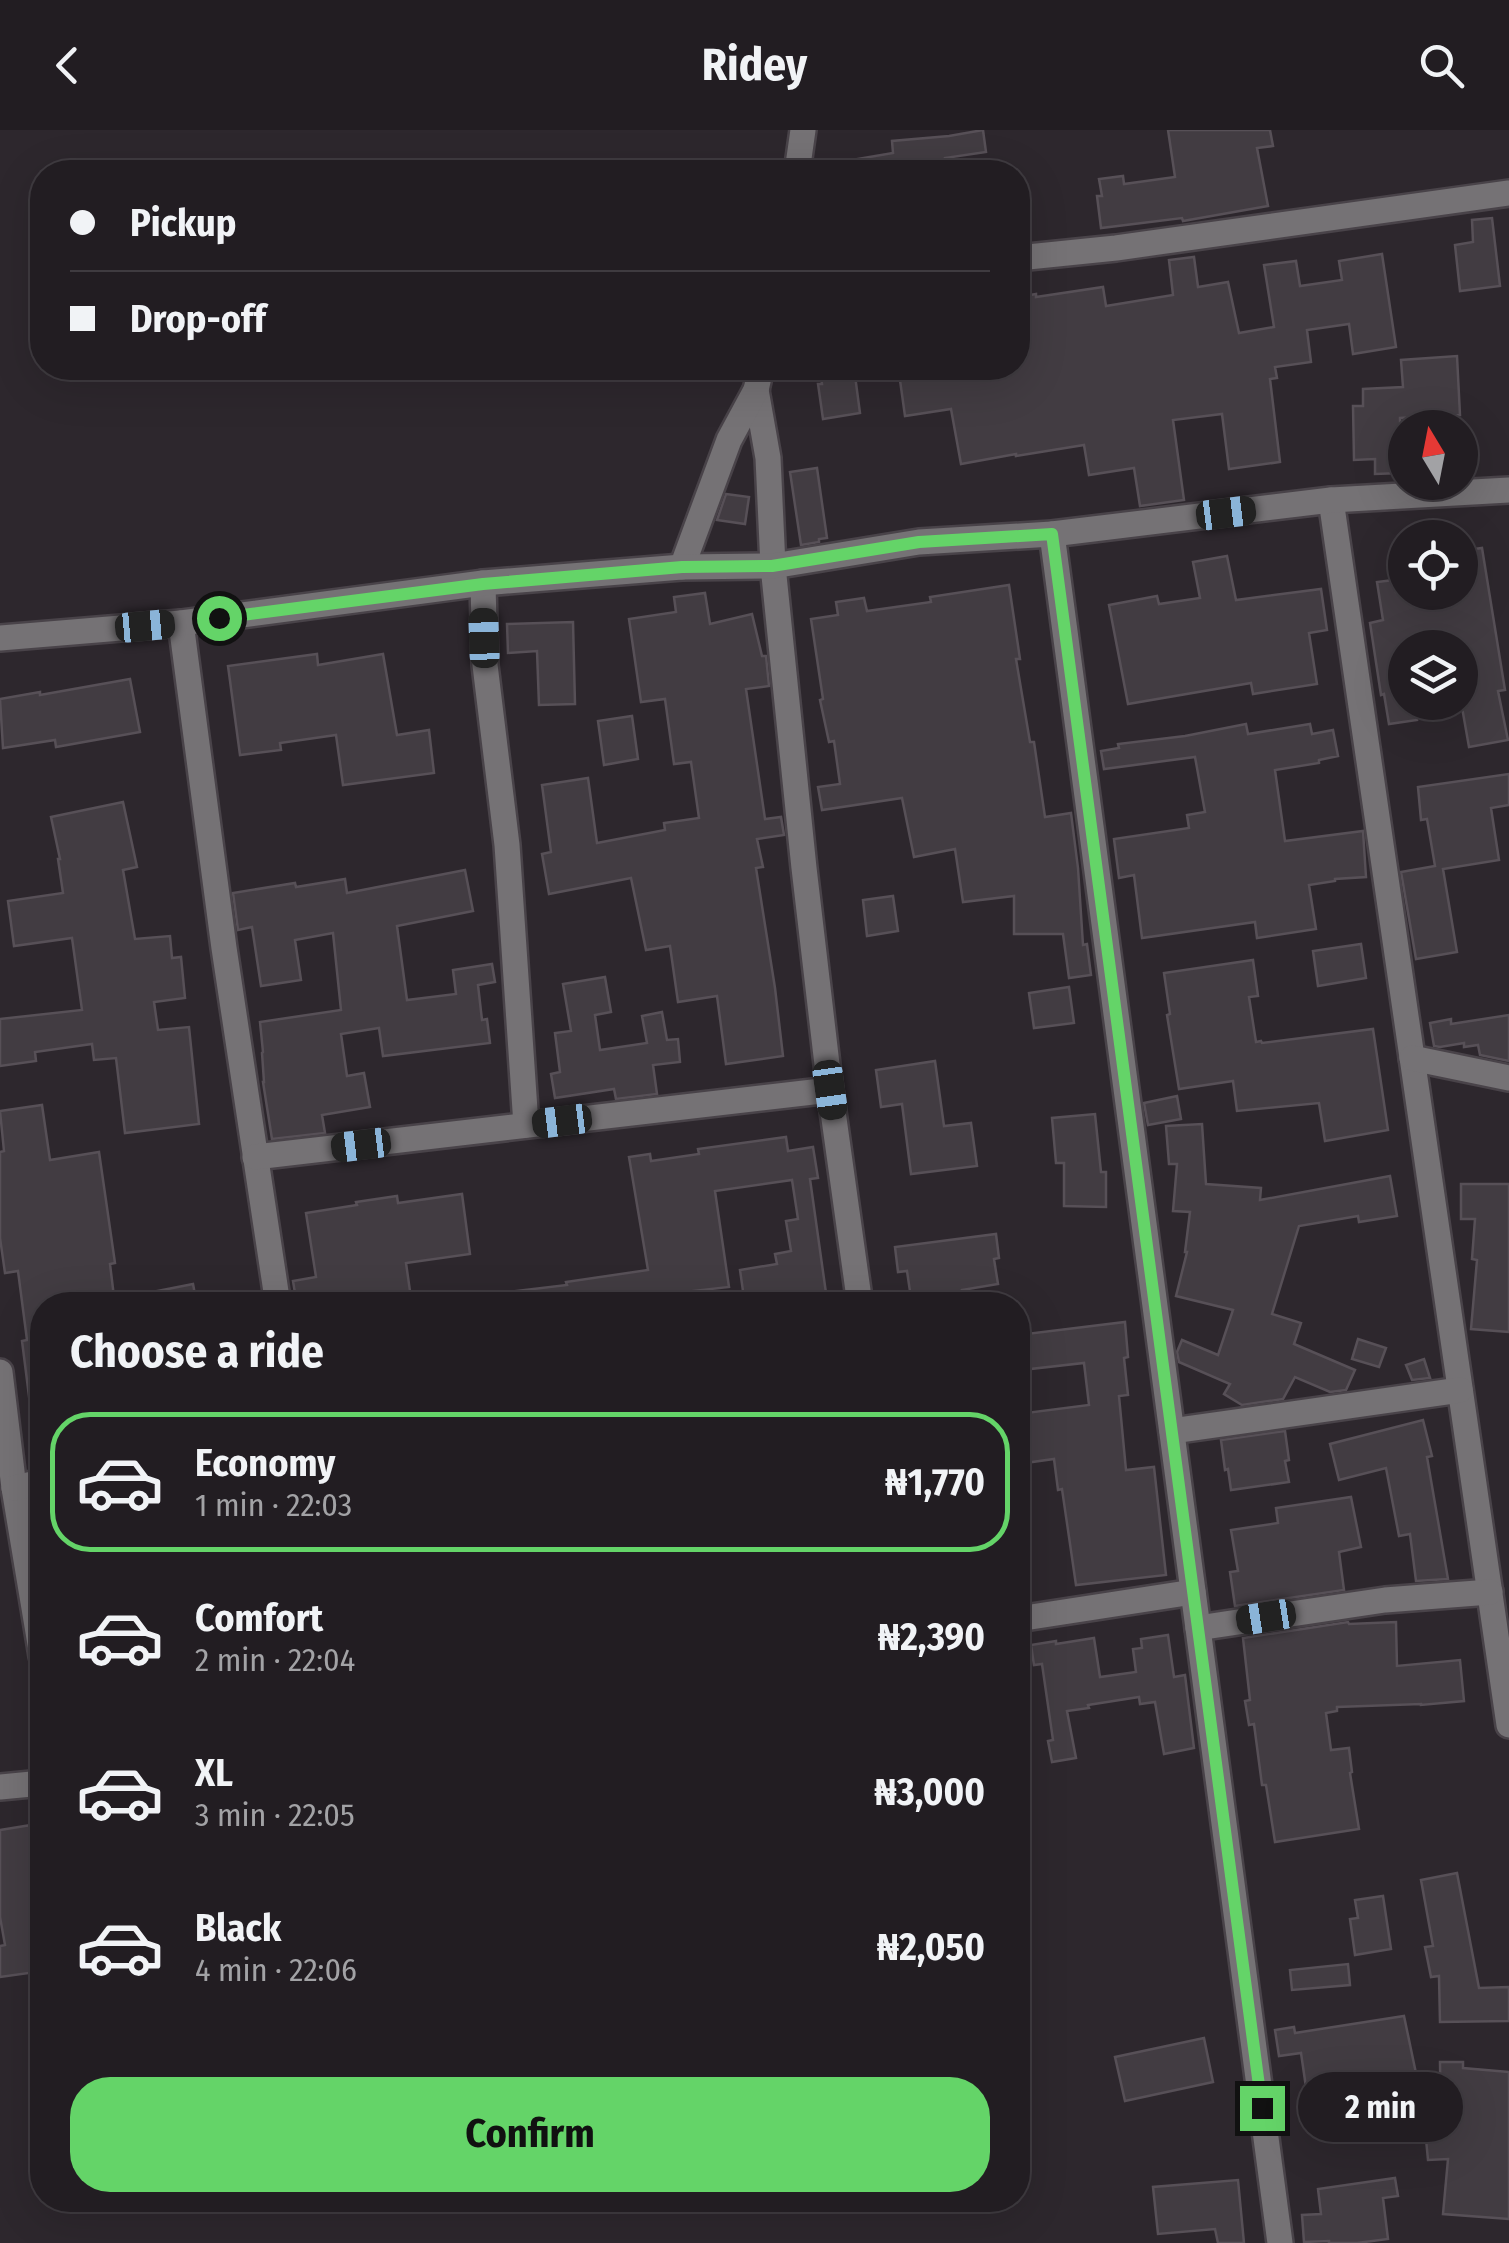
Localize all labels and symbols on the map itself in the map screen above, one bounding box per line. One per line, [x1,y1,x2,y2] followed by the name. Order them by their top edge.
[1388,410,1478,500] north arrow
[1194,494,1258,532] car
[197,596,242,641] route start
[468,607,500,669] car
[114,608,176,644] car
[811,1058,849,1122] car
[530,1102,594,1140] car
[329,1126,393,1164] car
[1234,1597,1298,1637] car
[1297,2073,1462,2143] callout: 2 min
[1240,2086,1285,2131] route end

